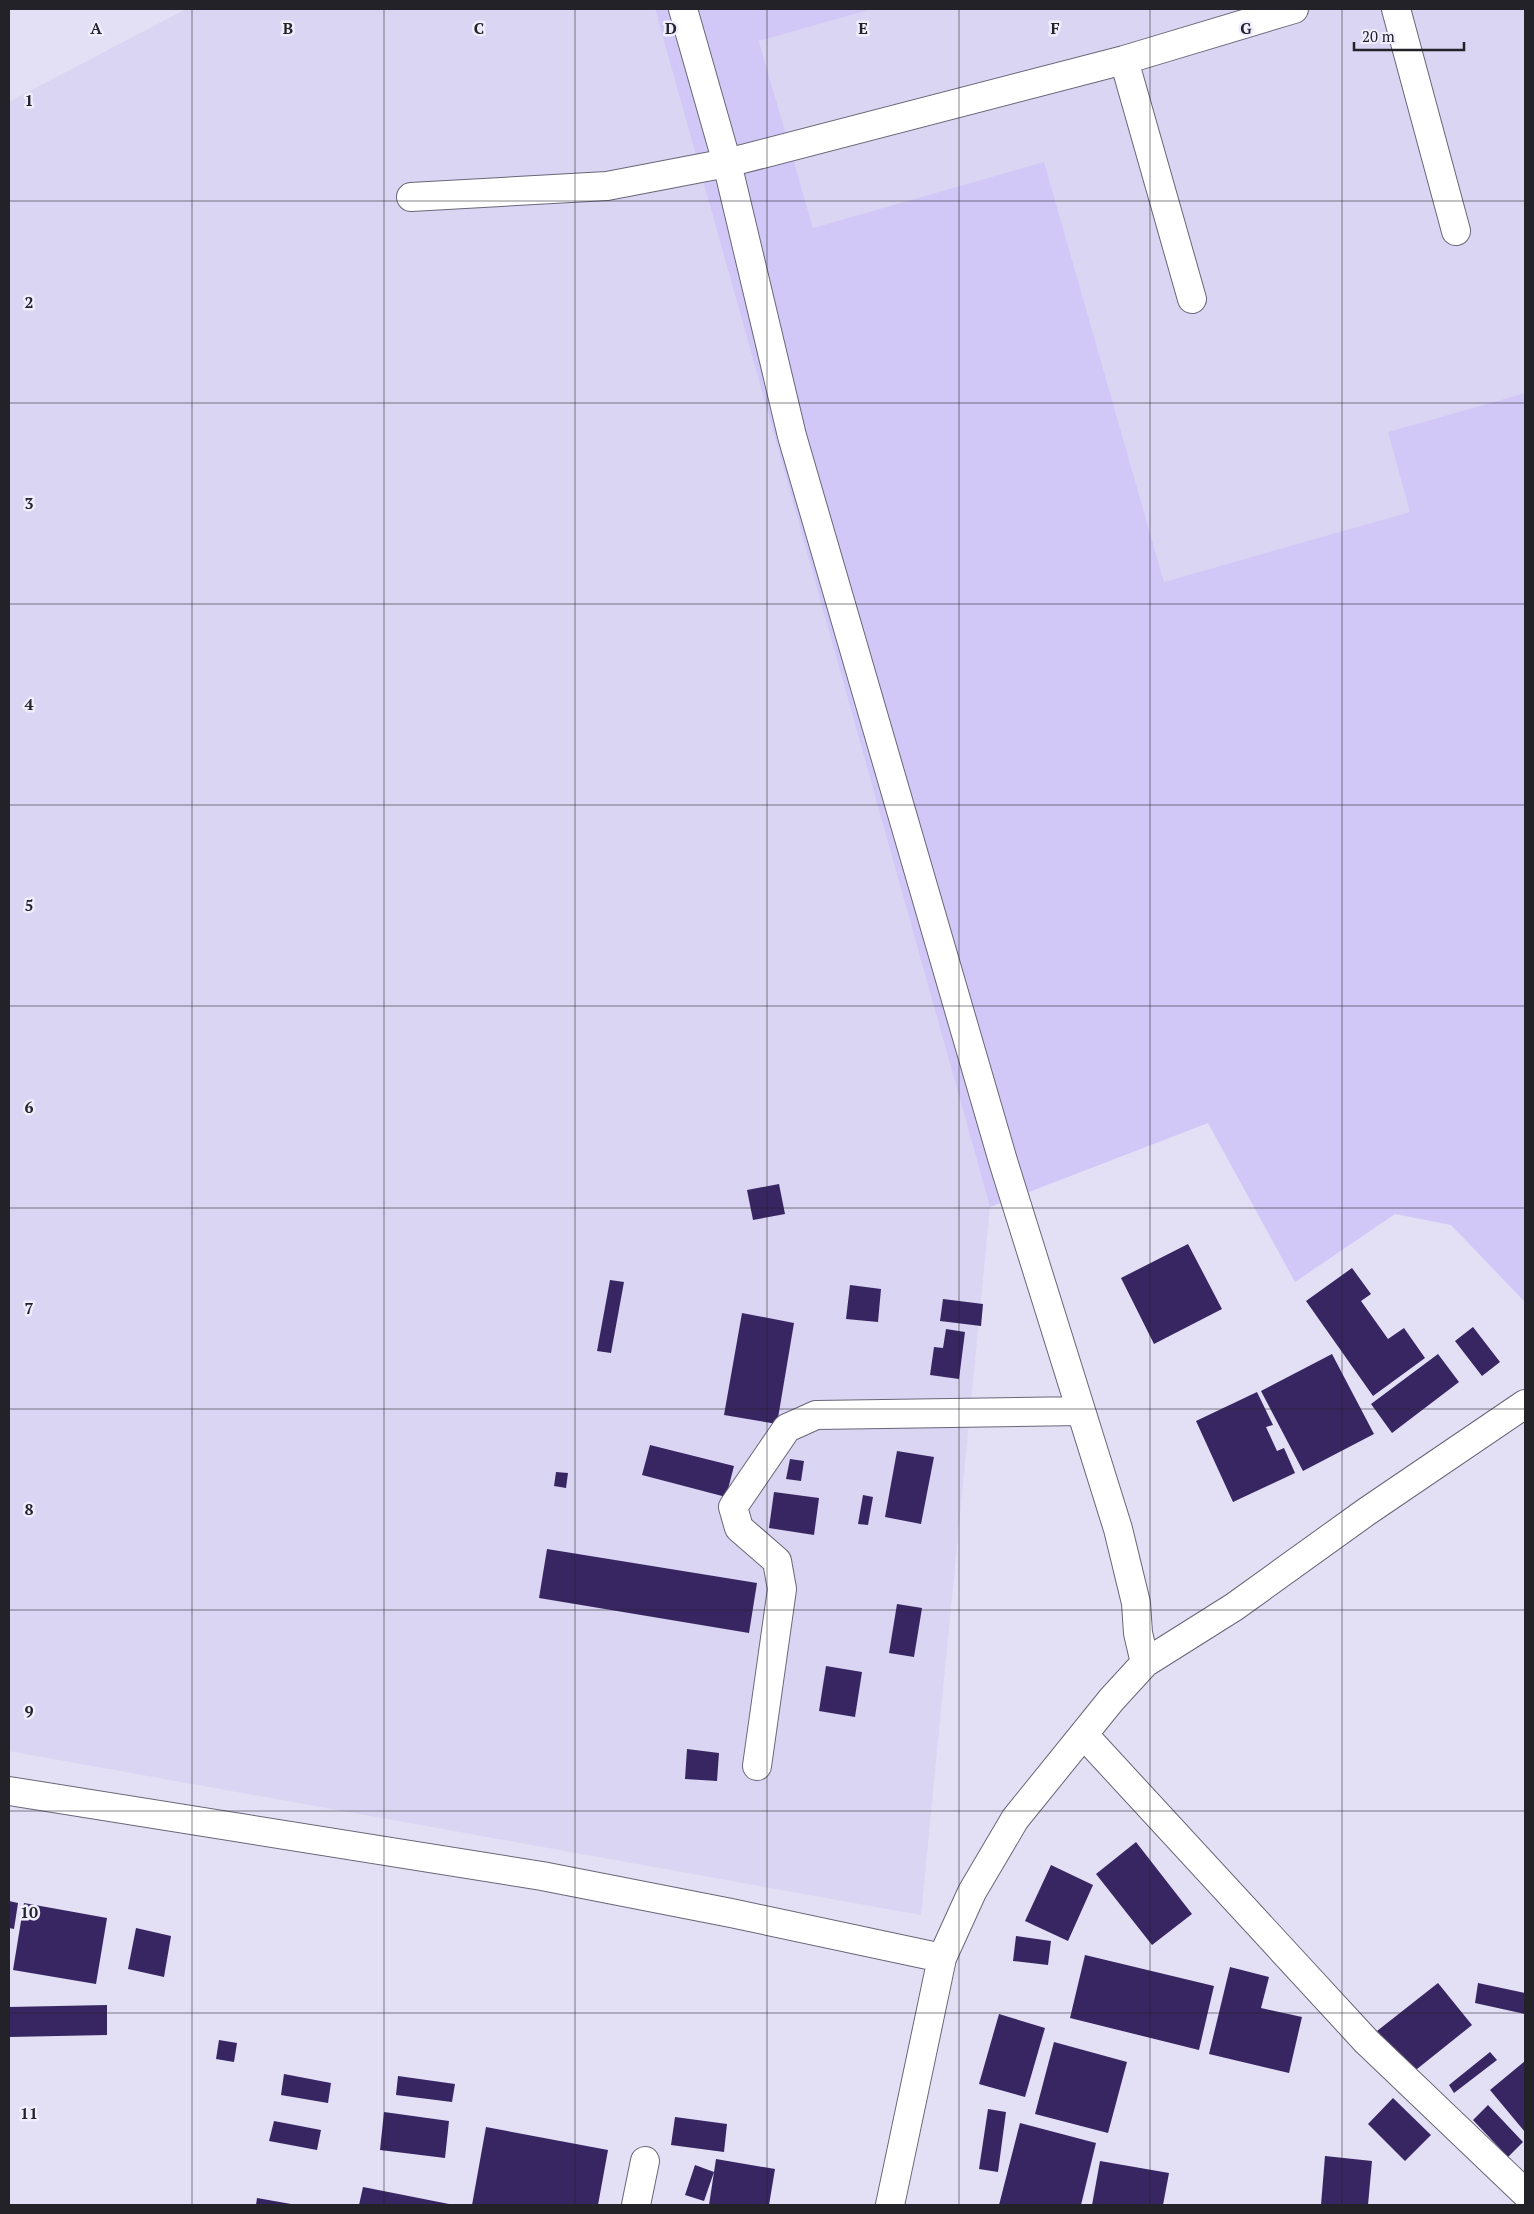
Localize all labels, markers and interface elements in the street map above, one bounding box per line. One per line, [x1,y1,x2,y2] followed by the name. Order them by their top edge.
[90,17,102,39] text: A
[283,17,293,39] text: B
[474,17,484,39] text: C
[665,17,677,39] text: D
[858,17,868,39] text: E
[1050,17,1060,39] text: F
[1240,17,1252,39] text: G
[1354,20,1464,52] scale bar
[1362,26,1395,46] text: 20 m
[24,89,34,111] text: 1
[24,291,34,313] text: 2
[24,492,34,514] text: 3
[24,693,34,715] text: 4
[24,894,34,916] text: 5
[24,1096,34,1118] text: 6
[24,1297,34,1319] text: 7
[24,1498,34,1520] text: 8
[24,1700,34,1722] text: 9
[20,1901,38,1923] text: 10
[20,2102,38,2124] text: 11

